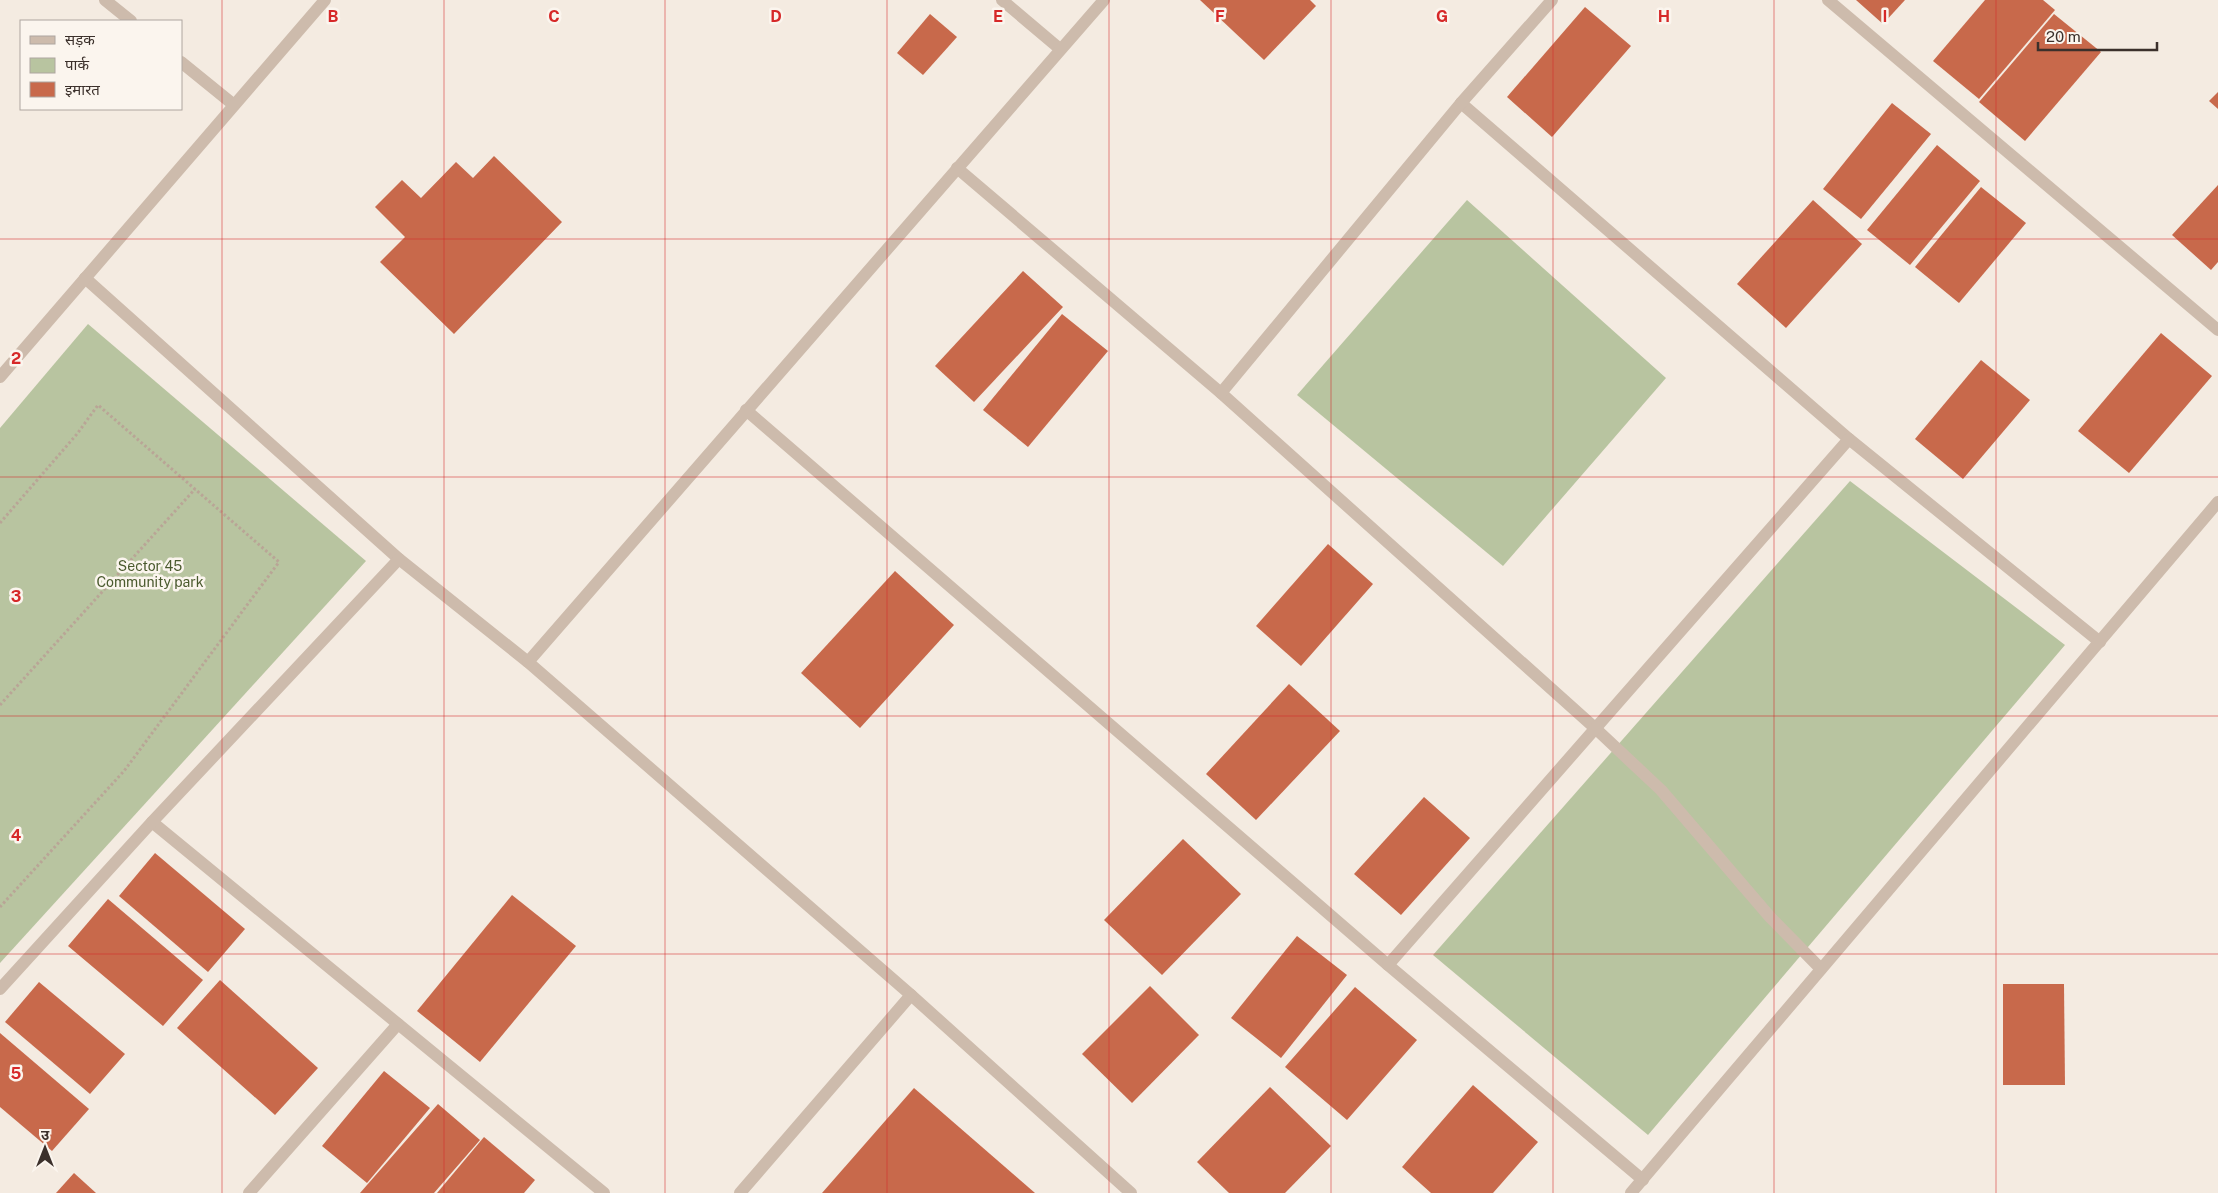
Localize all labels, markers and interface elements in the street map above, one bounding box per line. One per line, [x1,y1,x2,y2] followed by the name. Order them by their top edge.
[328,7,339,26] text: B
[548,7,560,26] text: C
[770,7,782,26] text: D
[993,7,1003,26] text: E
[1215,7,1225,26] text: F
[1436,7,1448,26] text: G
[1658,7,1670,26] text: H
[1883,7,1887,26] text: I
[20,20,182,110] legend
[2038,20,2157,52] scale bar
[2046,28,2081,45] text: 20 m
[65,31,95,48] text: सड़क
[65,56,89,73] text: पार्क
[65,81,100,98] text: इमारत
[11,349,21,368] text: 2
[96,558,204,590] park label: Sector 45 Community park
[11,587,21,606] text: 3
[11,826,22,845] text: 4
[11,1064,22,1083] text: 5
[20,1123,70,1173] north arrow
[41,1127,50,1143] text: उ

